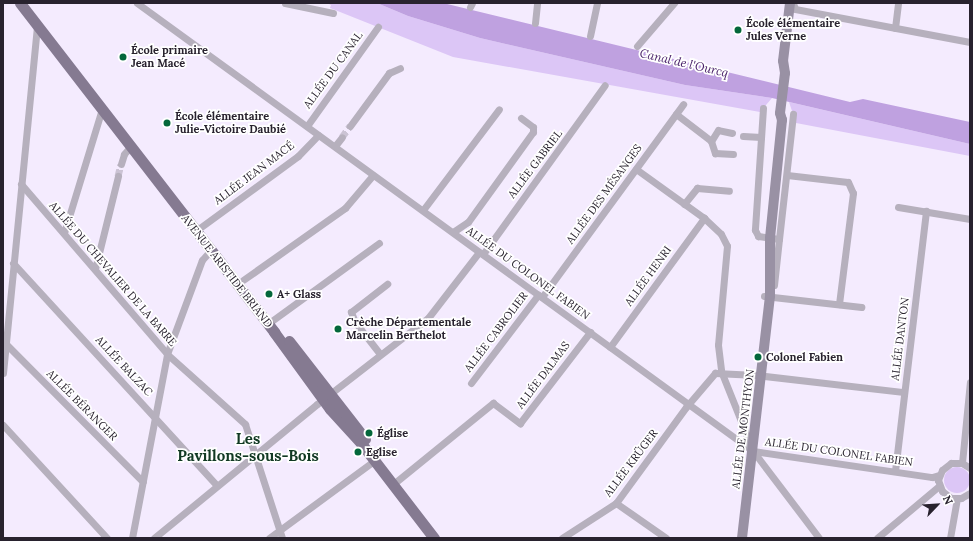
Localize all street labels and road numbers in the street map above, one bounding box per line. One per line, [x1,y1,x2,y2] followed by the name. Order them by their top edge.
[301,29,365,111] street label: ALLÉE DU CANAL
[505,127,565,201] street label: ALLÉE GABRIEL
[211,139,297,207] street label: ALLÉE JEAN MACÉ
[563,142,645,246] street label: ALLÉE DES MÉSANGES
[47,199,179,349] street label: ALLÉE DU CHEVALIER DE LA BARRE
[179,212,275,330] street label: AVENUE ARISTIDE BRIAND
[464,224,592,322] street label: ALLÉE DU COLONEL FABIEN
[622,244,674,308] street label: ALLÉE HENRI
[462,289,530,375] street label: ALLÉE CABROLIER
[888,297,912,381] street label: ALLÉE DANTON
[93,333,155,399] street label: ALLÉE BALZAC
[513,339,573,411] street label: ALLÉE DALMAS
[44,367,120,443] street label: ALLÉE BÉRANGER
[729,368,757,490] street label: ALLÉE DE MONTHYON
[601,427,661,499] street label: ALLÉE KRÜGER
[764,435,914,469] street label: ALLÉE DU COLONEL FABIEN

